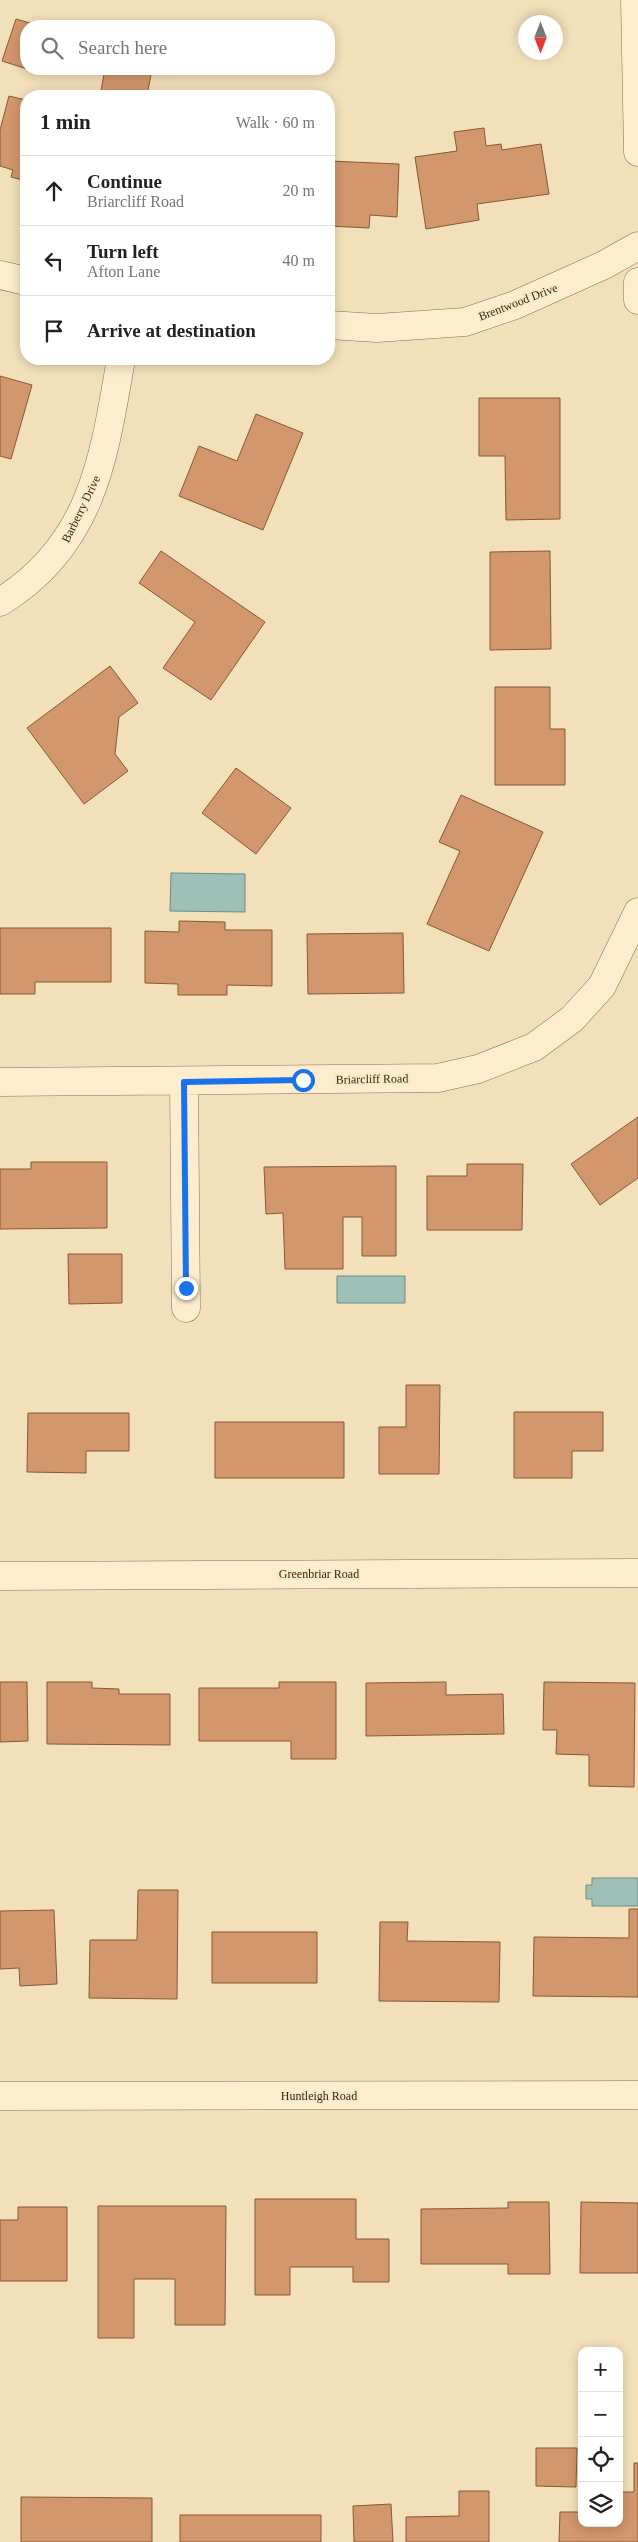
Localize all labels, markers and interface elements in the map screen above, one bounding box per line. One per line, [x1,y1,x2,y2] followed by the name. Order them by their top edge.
[518,15,563,60] north arrow
[20,20,335,75] search box
[38,34,66,62] icon: search
[78,37,167,58] text: Search here
[40,110,91,134] text: 1 min
[236,114,315,131] text: Walk · 60 m
[87,171,162,192] text: Continue
[40,177,68,205] icon: ahead
[283,182,315,199] text: 20 m
[87,193,184,210] text: Briarcliff Road
[87,241,159,262] text: Turn left
[40,247,68,275] icon: left
[283,252,315,269] text: 40 m
[87,263,160,280] text: Afton Lane
[476,280,560,324] street label: Brentwood Drive
[40,317,68,345] icon: arrive
[87,320,256,341] text: Arrive at destination
[59,473,103,545] street label: Barberry Drive
[292,1069,315,1092] route start
[336,1071,408,1087] street label: Briarcliff Road
[175,1277,198,1300] route end
[279,1567,359,1581] street label: Greenbriar Road
[281,2089,357,2103] street label: Huntleigh Road
[578,2347,623,2527] map controls
[578,2347,623,2392] button: +
[578,2392,623,2437] button: −
[578,2437,623,2482] button: locate
[578,2482,623,2527] button: layers

